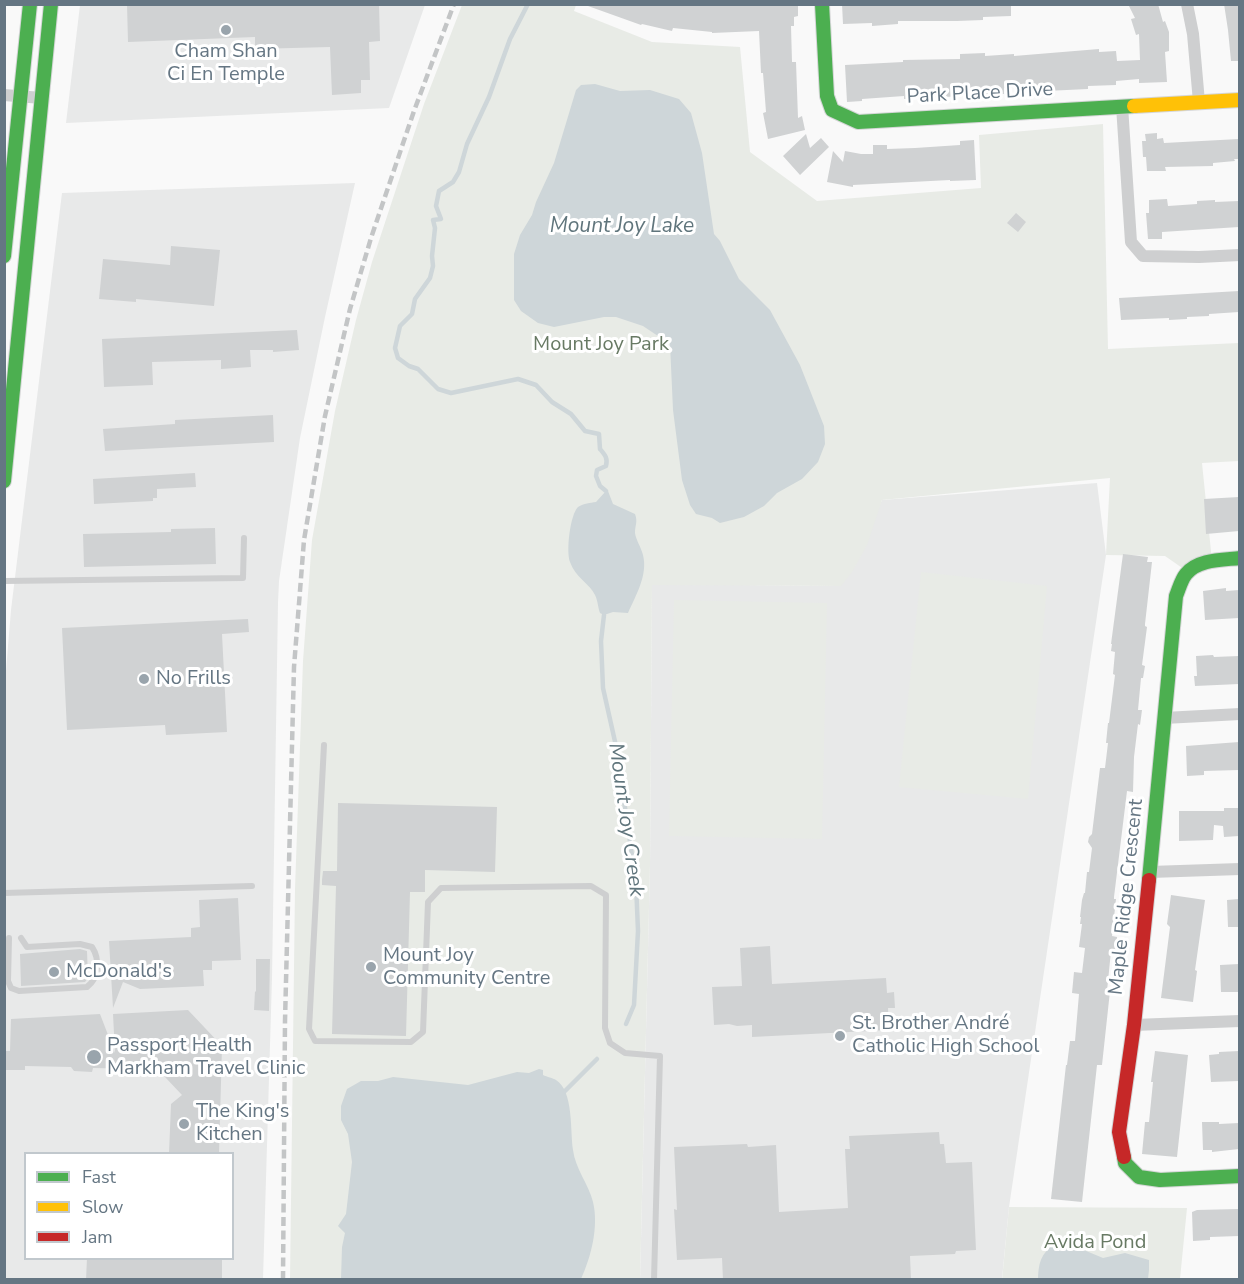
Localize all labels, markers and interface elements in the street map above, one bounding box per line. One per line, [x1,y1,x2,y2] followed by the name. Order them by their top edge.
[219,23,233,37] marker: Cham Shan Ci En Temple
[167,40,285,87] place label: Cham Shan Ci En Temple
[906,78,1054,110] street label: Park Place Drive
[550,214,694,240] water label: Mount Joy Lake
[533,333,669,357] park label: Mount Joy Park
[156,667,231,691] place label: No Frills
[137,672,151,686] marker: No Frills
[602,742,648,898] water label: Mount Joy Creek
[1105,798,1149,996] street label: Maple Ridge Crescent
[383,944,550,991] place label: Mount Joy Community Centre
[66,960,172,984] place label: McDonald's
[364,960,378,974] marker: Mount Joy Community Centre
[47,965,61,979] marker: McDonald's
[852,1012,1039,1059] place label: St. Brother André Catholic High School
[833,1029,847,1043] marker: St. Brother André Catholic High School
[107,1034,305,1081] place label: Passport Health Markham Travel Clinic
[85,1048,103,1066] marker: Passport Health Markham Travel Clinic
[196,1100,289,1147] place label: The King's Kitchen
[177,1117,191,1131] marker: The King's Kitchen
[24,1152,234,1260] legend
[82,1165,116,1189] text: Fast
[82,1195,123,1219] text: Slow
[82,1225,113,1249] text: Jam
[1044,1231,1146,1255] park label: Avida Pond

